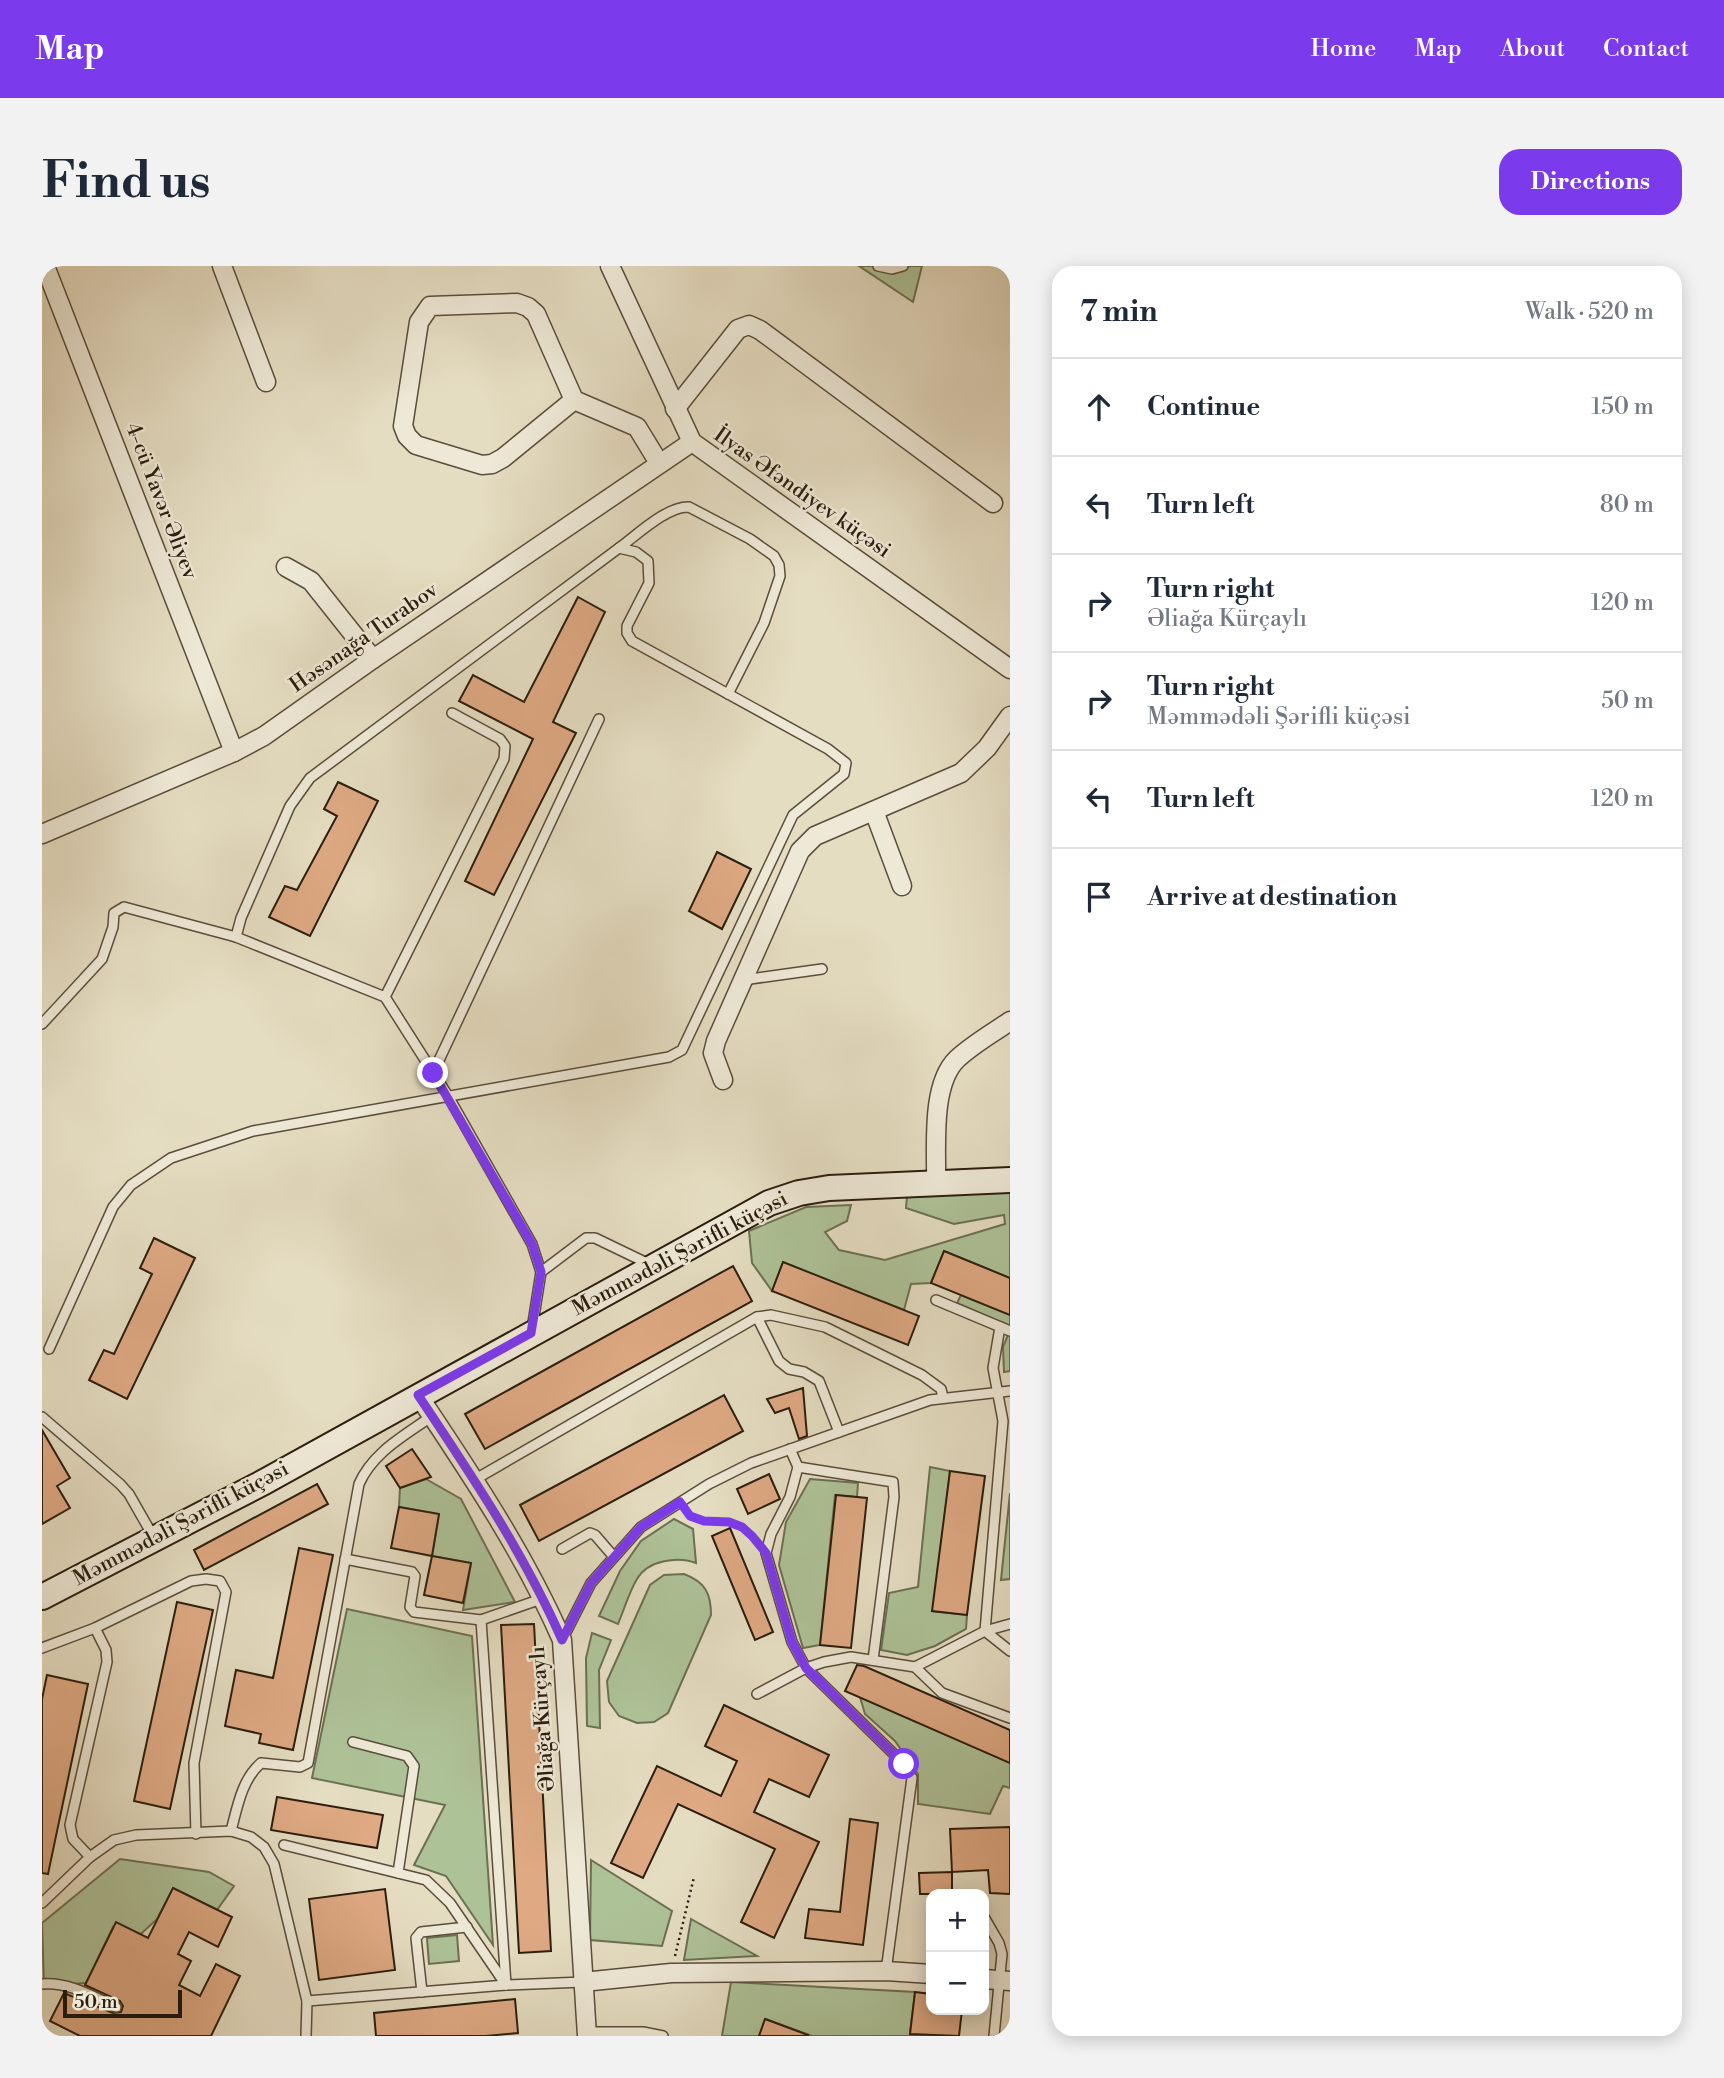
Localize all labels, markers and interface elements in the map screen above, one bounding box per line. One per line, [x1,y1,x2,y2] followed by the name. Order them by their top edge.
[35,29,104,70] text: Map
[1311,34,1376,64] text: Home
[1414,34,1462,64] text: Map
[1500,34,1565,64] text: About
[1603,34,1689,64] text: Contact
[1499,149,1682,215] button: Directions
[42,152,211,213] text: Find us
[1080,293,1158,331] text: 7 min
[1525,298,1654,326] text: Walk · 520 m
[1080,388,1118,426] icon: ahead
[1147,391,1260,423] text: Continue
[1591,393,1654,421] text: 150 m
[119,419,203,583] street label: 4-cü Yavər Əliyev
[708,420,897,564] street label: İlyas Əfəndiyev küçəsi
[1080,486,1118,524] icon: left
[1147,489,1255,521] text: Turn left
[1600,491,1654,519] text: 80 m
[1147,573,1275,605] text: Turn right
[285,577,443,699] street label: Həsənağa Turabov
[1080,584,1118,622] icon: right
[1590,589,1654,617] text: 120 m
[1147,605,1307,633] text: Əliağa Kürçaylı
[1147,671,1275,703] text: Turn right
[1080,682,1118,720] icon: right
[1601,687,1654,715] text: 50 m
[1147,703,1411,731] text: Məmmədəli Şərifli küçəsi
[1080,780,1118,818] icon: left
[1147,783,1255,815] text: Turn left
[1590,785,1654,813] text: 120 m
[1080,878,1118,916] icon: arrive
[1147,881,1397,913] text: Arrive at destination
[417,1057,448,1088] route end
[568,1186,792,1322] street label: Məmmədəli Şərifli küçəsi
[69,1456,293,1592] street label: Məmmədəli Şərifli küçəsi
[525,1645,561,1793] street label: Əliağa Kürçaylı
[888,1748,919,1779] route start
[926,1889,989,2015] map controls
[926,1889,989,1952] button: +
[926,1952,989,2015] button: −
[63,1987,182,2019] scale bar
[74,1990,118,2014] text: 50 m

